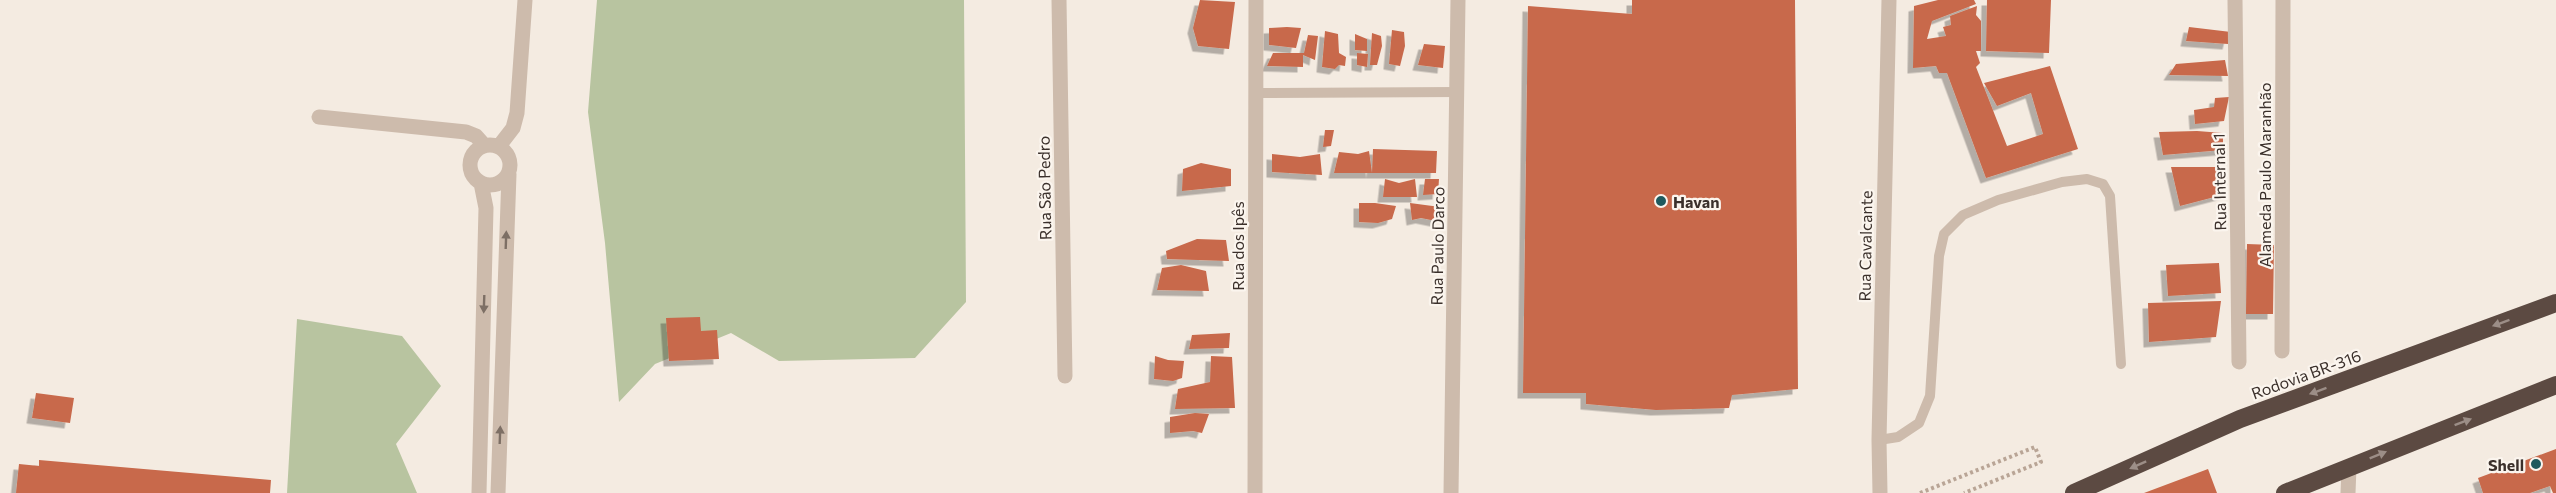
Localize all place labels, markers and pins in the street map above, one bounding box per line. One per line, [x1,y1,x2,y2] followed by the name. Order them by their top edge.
[1673,192,1719,211] place label: Havan
[1654,194,1668,208] marker: Havan
[2488,455,2524,474] place label: Shell
[2529,457,2543,471] marker: Shell

